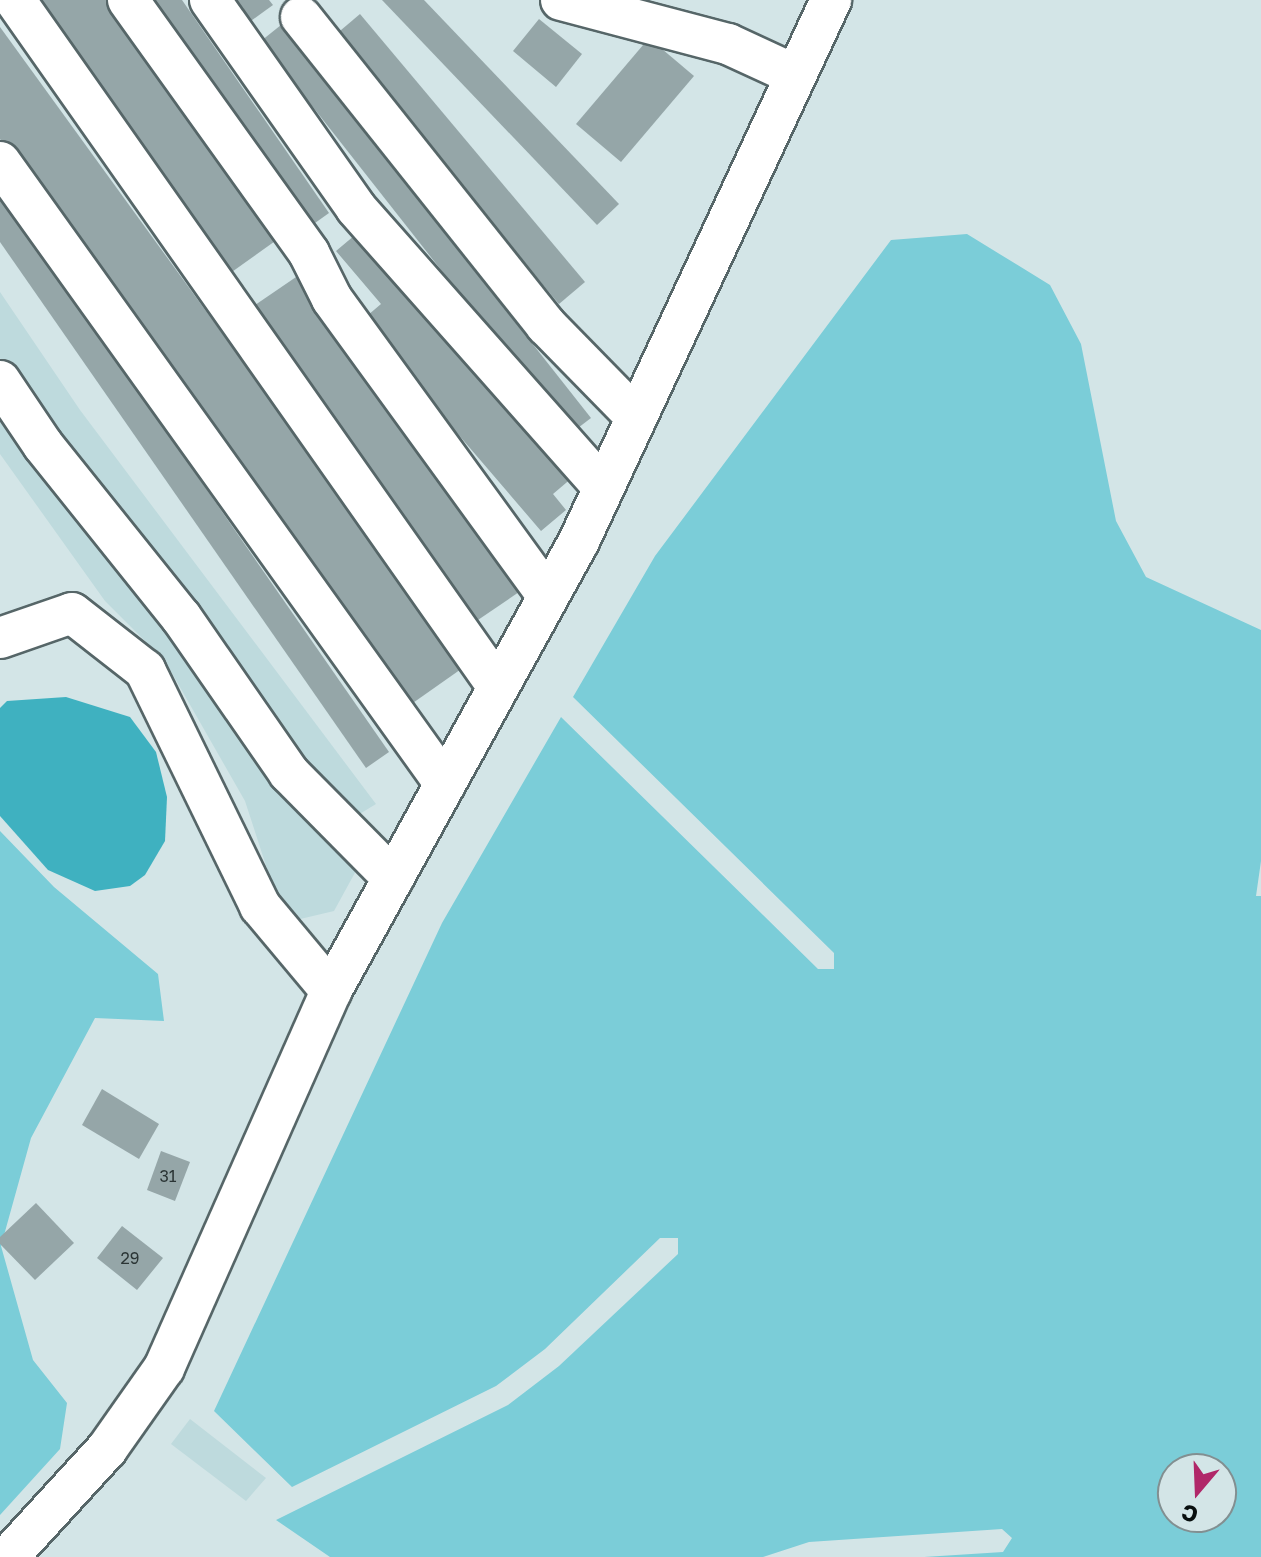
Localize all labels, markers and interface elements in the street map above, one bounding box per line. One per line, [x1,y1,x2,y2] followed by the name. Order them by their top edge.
[159,1166,177,1186] house number: 31
[121,1248,139,1268] house number: 29
[1157,1453,1237,1533] north arrow
[1178,1499,1201,1530] text: С

